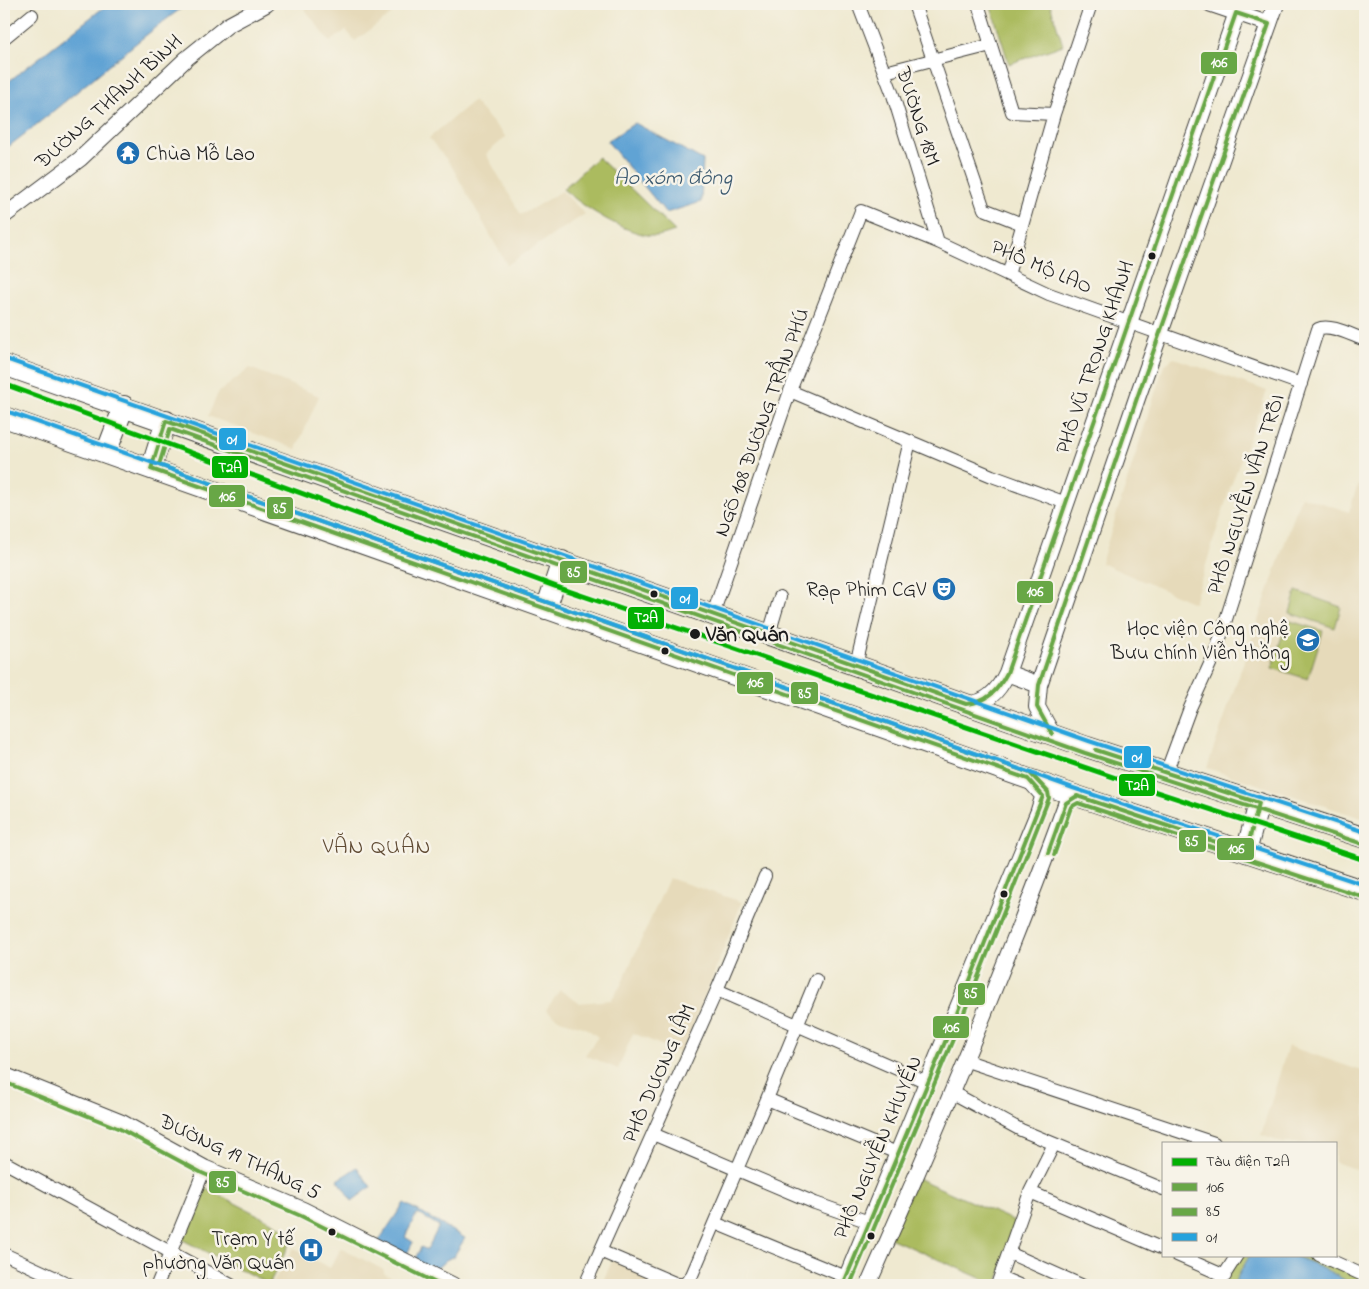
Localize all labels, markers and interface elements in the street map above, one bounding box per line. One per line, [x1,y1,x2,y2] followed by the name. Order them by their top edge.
[28,28,190,178] street label: ĐƯỜNG THANH BÌNH
[1200,51,1238,75] line badge: 106
[1211,53,1228,74] text: 106
[887,62,947,170] street label: ĐƯỜNG 18M
[115,140,141,166] temple icon: Chùa Mỗ Lao
[146,140,255,170] place label: Chùa Mỗ Lao
[614,163,733,195] water label: Ao xóm đông
[986,233,1097,303] street label: PHỐ MỘ LAO
[1147,251,1157,261] unlabelled marker
[1048,257,1143,458] street label: PHỐ VŨ TRỌNG KHÁNH
[703,303,818,541] street label: NGÕ 108 ĐƯỜNG TRẦN PHÚ
[1198,390,1294,599] street label: PHỐ NGUYỄN VĂN TRỖI
[218,427,247,451] line badge: 01
[226,430,238,451] text: 01
[211,455,249,479] line badge: T2A
[218,458,242,479] text: T2A
[208,484,246,508] line badge: 106
[219,487,236,508] text: 106
[266,496,294,520] line badge: 85
[272,499,287,520] text: 85
[559,560,588,584] line badge: 85
[566,563,581,584] text: 85
[806,576,926,606] place label: Rạp Phim CGV
[931,576,957,602] theatre icon: Rạp Phim CGV
[1016,580,1054,604] line badge: 106
[1027,582,1044,603] text: 106
[670,586,699,610] line badge: 01
[649,589,659,599] unlabelled marker
[679,589,691,610] text: 01
[627,606,665,630] line badge: T2A
[634,608,658,629] text: T2A
[1110,615,1290,671] place label: Học viện Công nghệ Bưu chính Viễn thông
[705,621,789,651] place label: Văn Quán
[688,627,702,641] marker: Văn Quán
[1295,627,1321,653] school or university icon: Học viện Công nghệ Bưu chính Viễn thông
[660,646,670,656] unlabelled marker
[736,671,774,695] line badge: 106
[747,673,764,694] text: 106
[790,681,819,705] line badge: 85
[797,684,812,705] text: 85
[1123,745,1152,769] line badge: 01
[1131,748,1143,769] text: 01
[1118,773,1156,797] line badge: T2A
[1125,776,1149,797] text: T2A
[1178,829,1207,853] line badge: 85
[322,832,431,864] district label: VĂN QUÁN
[1184,832,1199,853] text: 85
[1216,837,1255,861] line badge: 106
[1228,839,1245,860] text: 106
[999,889,1009,899] unlabelled marker
[957,982,986,1006] line badge: 85
[963,984,978,1005] text: 85
[614,999,704,1148] street label: PHỐ DƯƠNG LÂM
[932,1015,970,1039] line badge: 106
[943,1018,960,1039] text: 106
[825,1051,931,1244] street label: PHỐ NGUYỄN KHUYẾN
[153,1106,325,1208] street label: ĐƯỜNG 19 THÁNG 5
[1162,1142,1336,1256] legend
[1206,1151,1290,1173] text: Tàu điện T2A
[208,1170,237,1194] line badge: 85
[215,1173,230,1194] text: 85
[1206,1177,1224,1199] text: 106
[1206,1201,1221,1223] text: 85
[143,1225,296,1281] place label: Trạm Y tế phường Văn Quán
[327,1227,337,1237] unlabelled marker
[1206,1227,1217,1249] text: 01
[866,1231,876,1241] unlabelled marker
[298,1237,324,1263] hospital icon: Trạm Y tế phường Văn Quán

